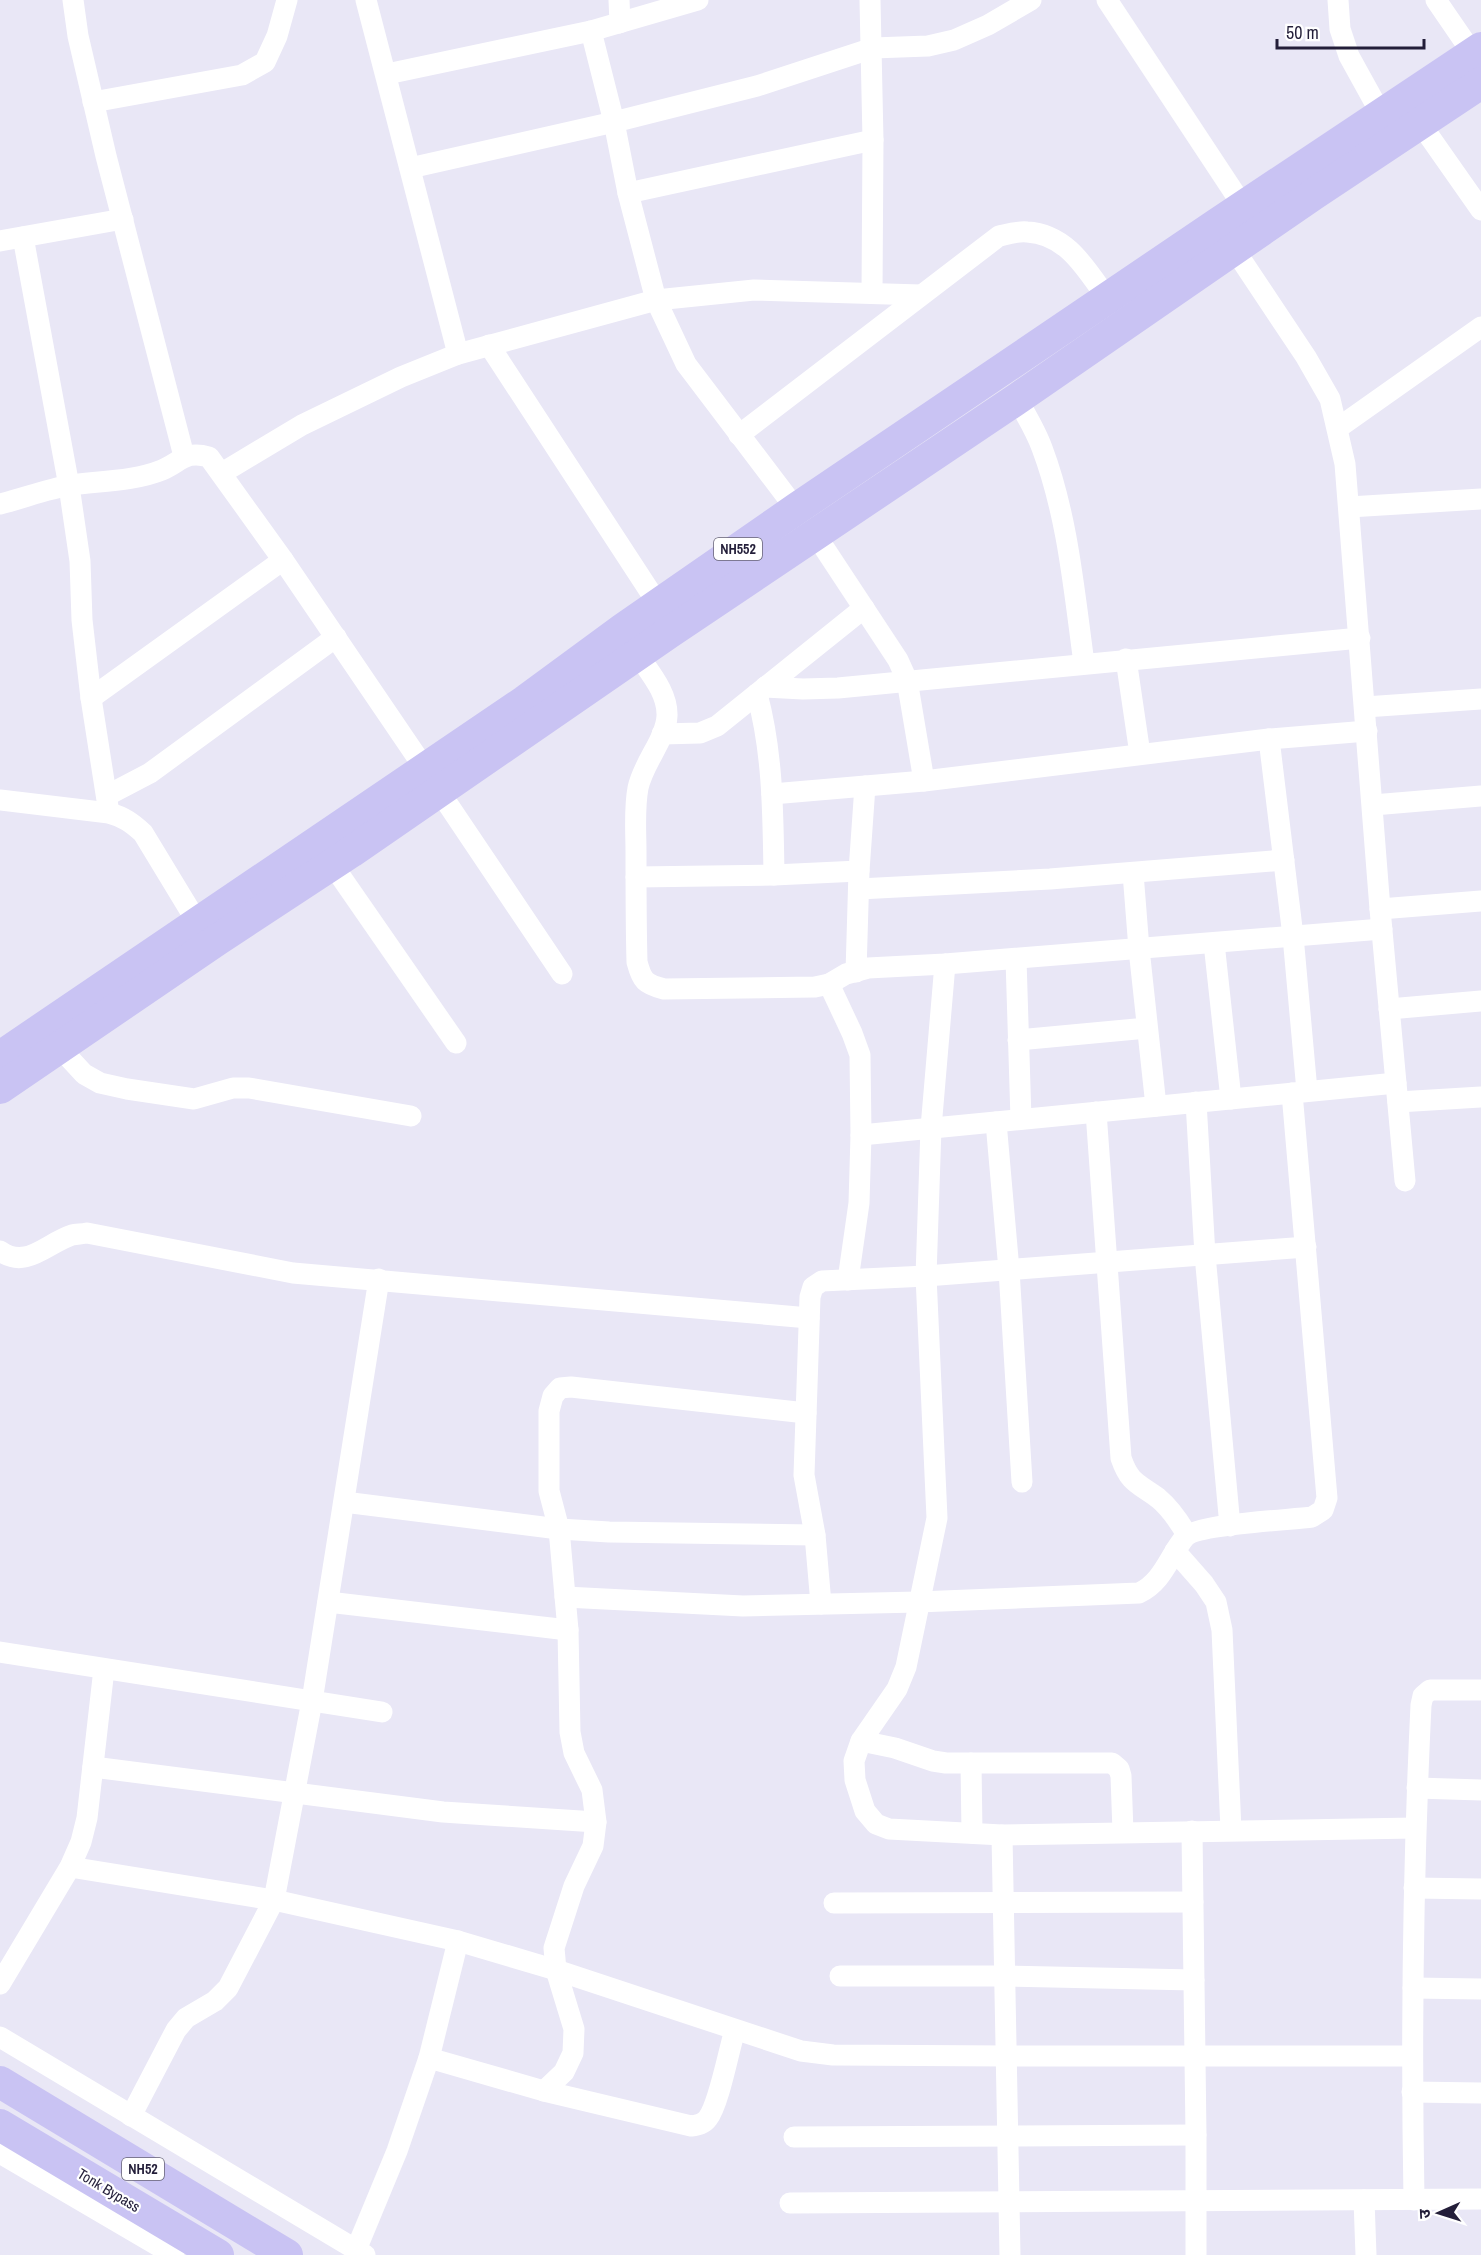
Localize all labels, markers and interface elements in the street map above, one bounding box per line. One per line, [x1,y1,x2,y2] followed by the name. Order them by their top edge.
[1277,12,1424,50] scale bar
[1286,20,1319,45] text: 50 m
[714,538,762,560] road number: NH552
[122,2158,164,2180] road number: NH52
[74,2163,144,2217] street label: Tonk Bypass
[1409,2183,1469,2243] north arrow
[1413,2208,1435,2219] text: उ

